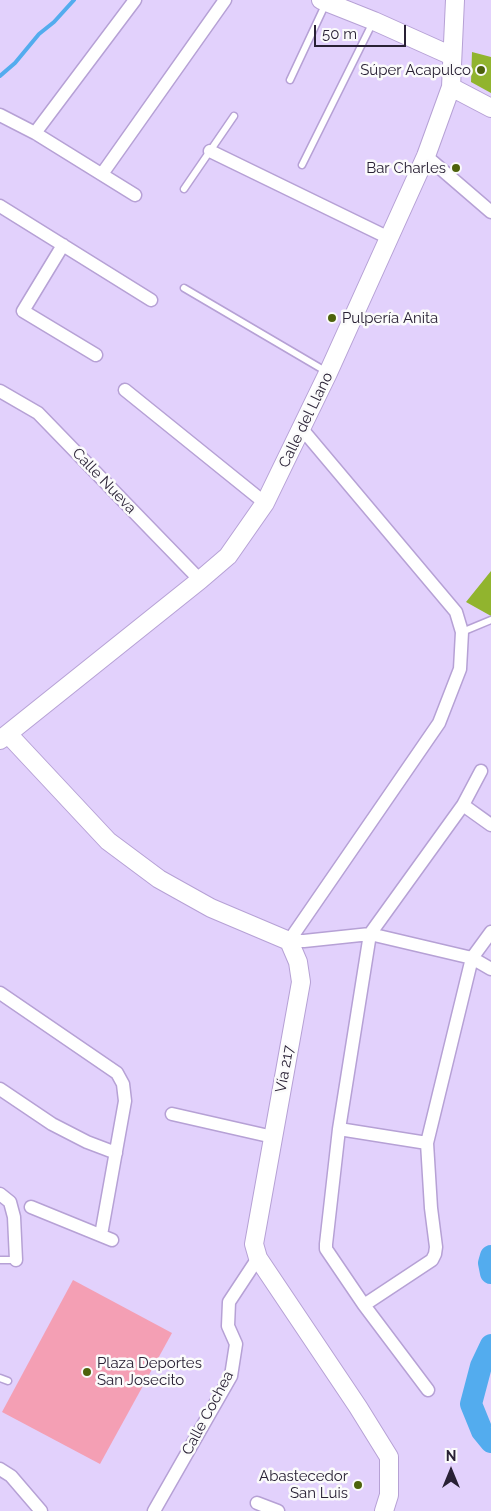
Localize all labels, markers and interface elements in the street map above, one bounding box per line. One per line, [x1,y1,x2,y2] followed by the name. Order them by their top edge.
[316,15,408,47] scale bar
[322,25,357,43] text: 50 m
[360,61,471,79] place label: Súper Acapulco
[475,64,487,76] marker: Súper Acapulco
[366,159,446,177] place label: Bar Charles
[450,162,462,174] marker: Bar Charles
[342,309,438,327] place label: Pulpería Anita
[326,312,338,324] marker: Pulpería Anita
[275,369,337,471] street label: Calle del Llano
[68,444,140,518] street label: Calle Nueva
[272,1044,298,1094] street label: Vía 217
[97,1354,202,1389] place label: Plaza Deportes San Josecito
[81,1366,93,1378] marker: Plaza Deportes San Josecito
[178,1368,238,1458] street label: Calle Cochea
[426,1446,476,1496] north arrow
[446,1448,456,1464] text: N
[259,1467,348,1502] place label: Abastecedor San Luis
[352,1479,364,1491] marker: Abastecedor San Luis

